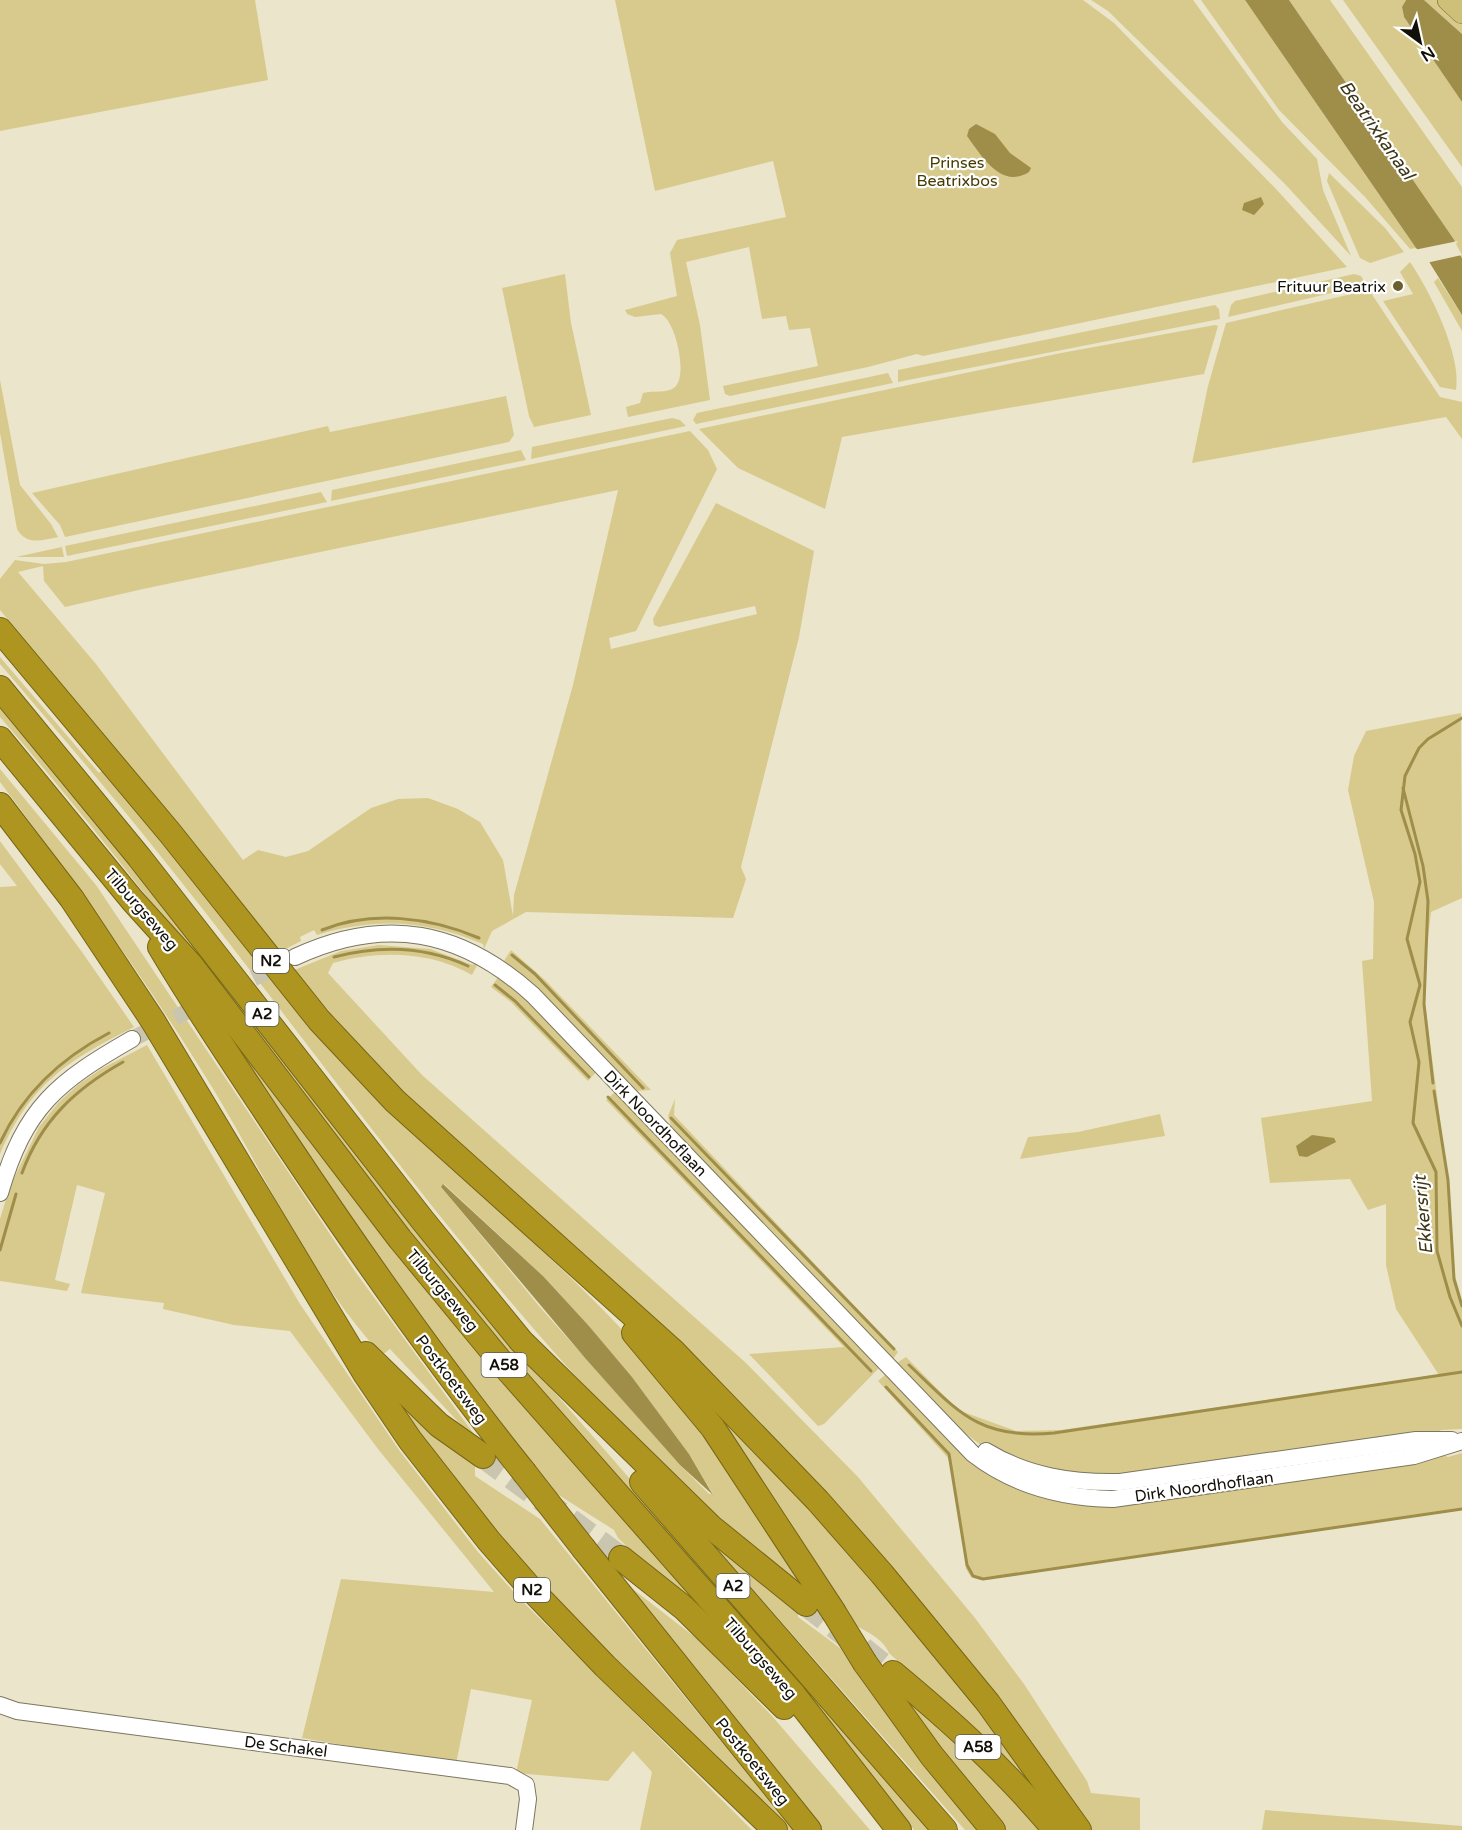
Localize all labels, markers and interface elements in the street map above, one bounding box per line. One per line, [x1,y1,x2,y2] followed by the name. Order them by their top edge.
[1390,12,1450,72] north arrow
[1417,42,1438,66] text: N
[1335,76,1421,186] water label: Beatrixkanaal
[916,153,998,191] park label: Prinses Beatrixbos
[1277,277,1386,297] place label: Frituur Beatrix
[1391,279,1405,293] marker: Frituur Beatrix
[100,865,182,955] street label: Tilburgseweg
[253,949,289,973] road number: N2
[246,1002,278,1026] road number: A2
[599,1066,711,1181] street label: Dirk Noordhoflaan
[1408,1172,1437,1256] water label: Ekkersrijt
[402,1245,483,1336] street label: Tilburgseweg
[411,1331,491,1428] street label: Postkoetsweg
[482,1353,526,1377] road number: A58
[1133,1467,1275,1507] street label: Dirk Noordhoflaan
[716,1574,750,1598] road number: A2
[514,1578,550,1602] road number: N2
[719,1614,801,1704] street label: Tilburgseweg
[711,1714,794,1809] street label: Postkoetsweg
[243,1732,329,1762] street label: De Schakel
[956,1735,1000,1759] road number: A58

